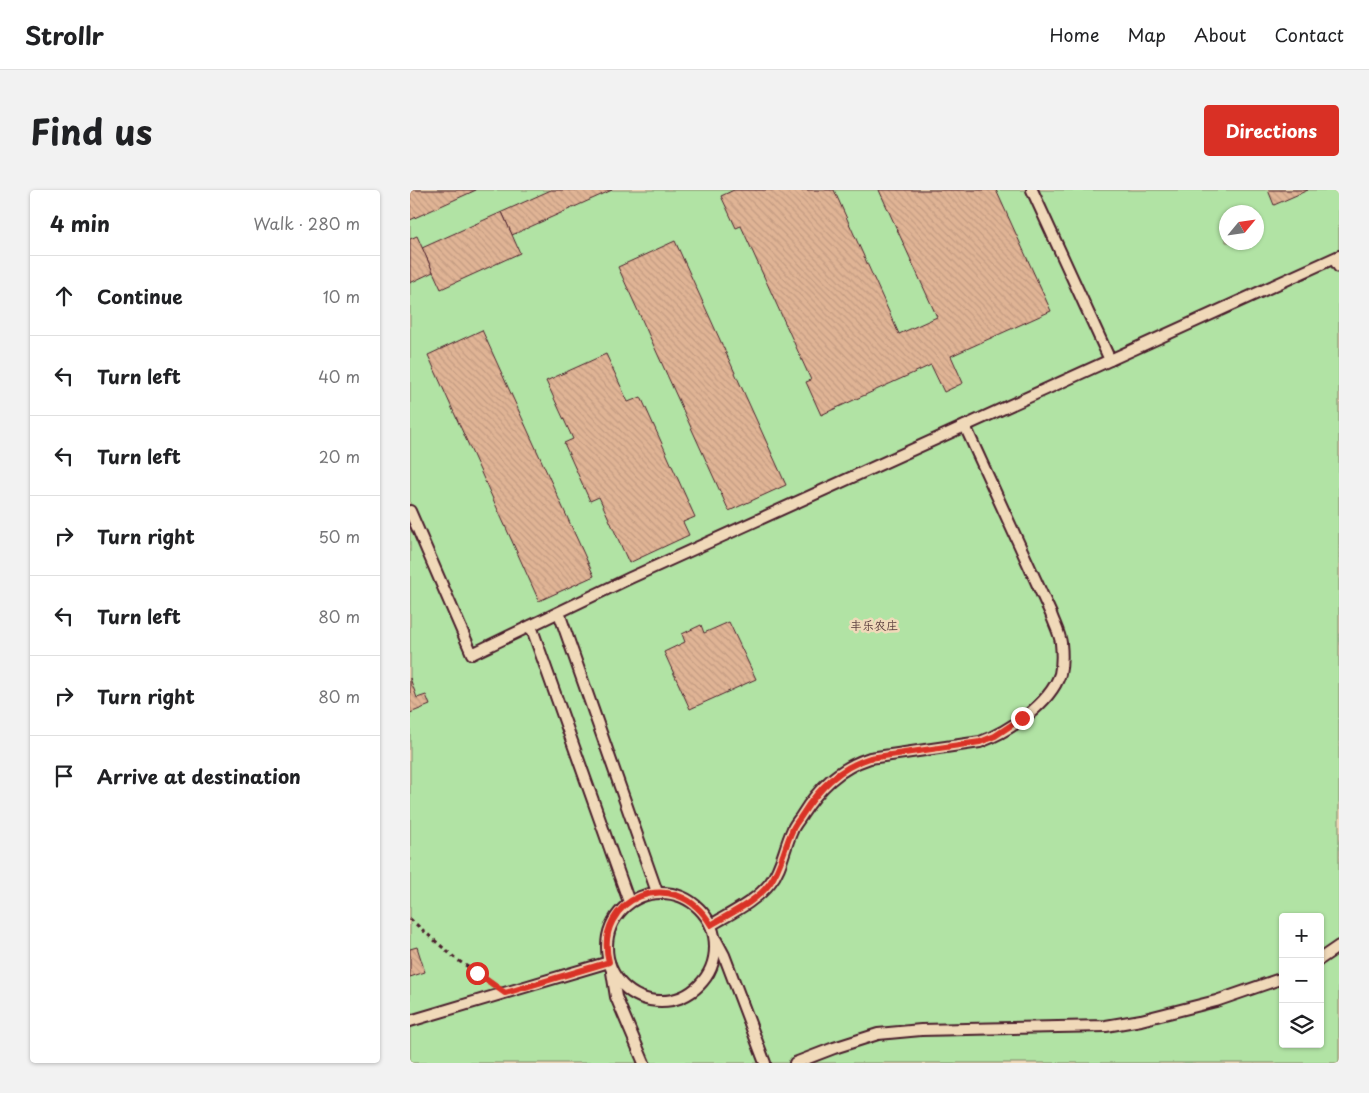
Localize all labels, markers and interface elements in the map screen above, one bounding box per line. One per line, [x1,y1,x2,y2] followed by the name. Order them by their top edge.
[25,17,104,53] text: Strollr
[1049,21,1099,48] text: Home
[1127,21,1166,48] text: Map
[1194,21,1246,48] text: About
[1274,21,1344,48] text: Contact
[30,104,152,157] text: Find us
[1204,105,1339,156] button: Directions
[1219,205,1264,250] north arrow
[50,207,110,239] text: 4 min
[253,211,360,235] text: Walk · 280 m
[50,282,78,310] icon: ahead
[97,282,183,310] text: Continue
[323,284,360,308] text: 10 m
[50,362,78,390] icon: left
[97,362,181,390] text: Turn left
[318,364,360,388] text: 40 m
[50,442,78,470] icon: left
[97,442,181,470] text: Turn left
[319,444,360,468] text: 20 m
[50,522,78,550] icon: right
[97,522,195,550] text: Turn right
[319,524,360,548] text: 50 m
[50,602,78,630] icon: left
[97,602,181,630] text: Turn left
[318,604,360,628] text: 80 m
[850,616,898,634] park label: 丰乐农庄
[50,682,78,710] icon: right
[97,682,195,710] text: Turn right
[318,684,360,708] text: 80 m
[1011,707,1034,730] route end
[50,762,78,790] icon: arrive
[97,762,301,790] text: Arrive at destination
[1279,913,1324,1048] map controls
[1279,913,1324,958] button: +
[1279,958,1324,1003] button: −
[466,962,489,985] route start
[1279,1003,1324,1048] button: layers

